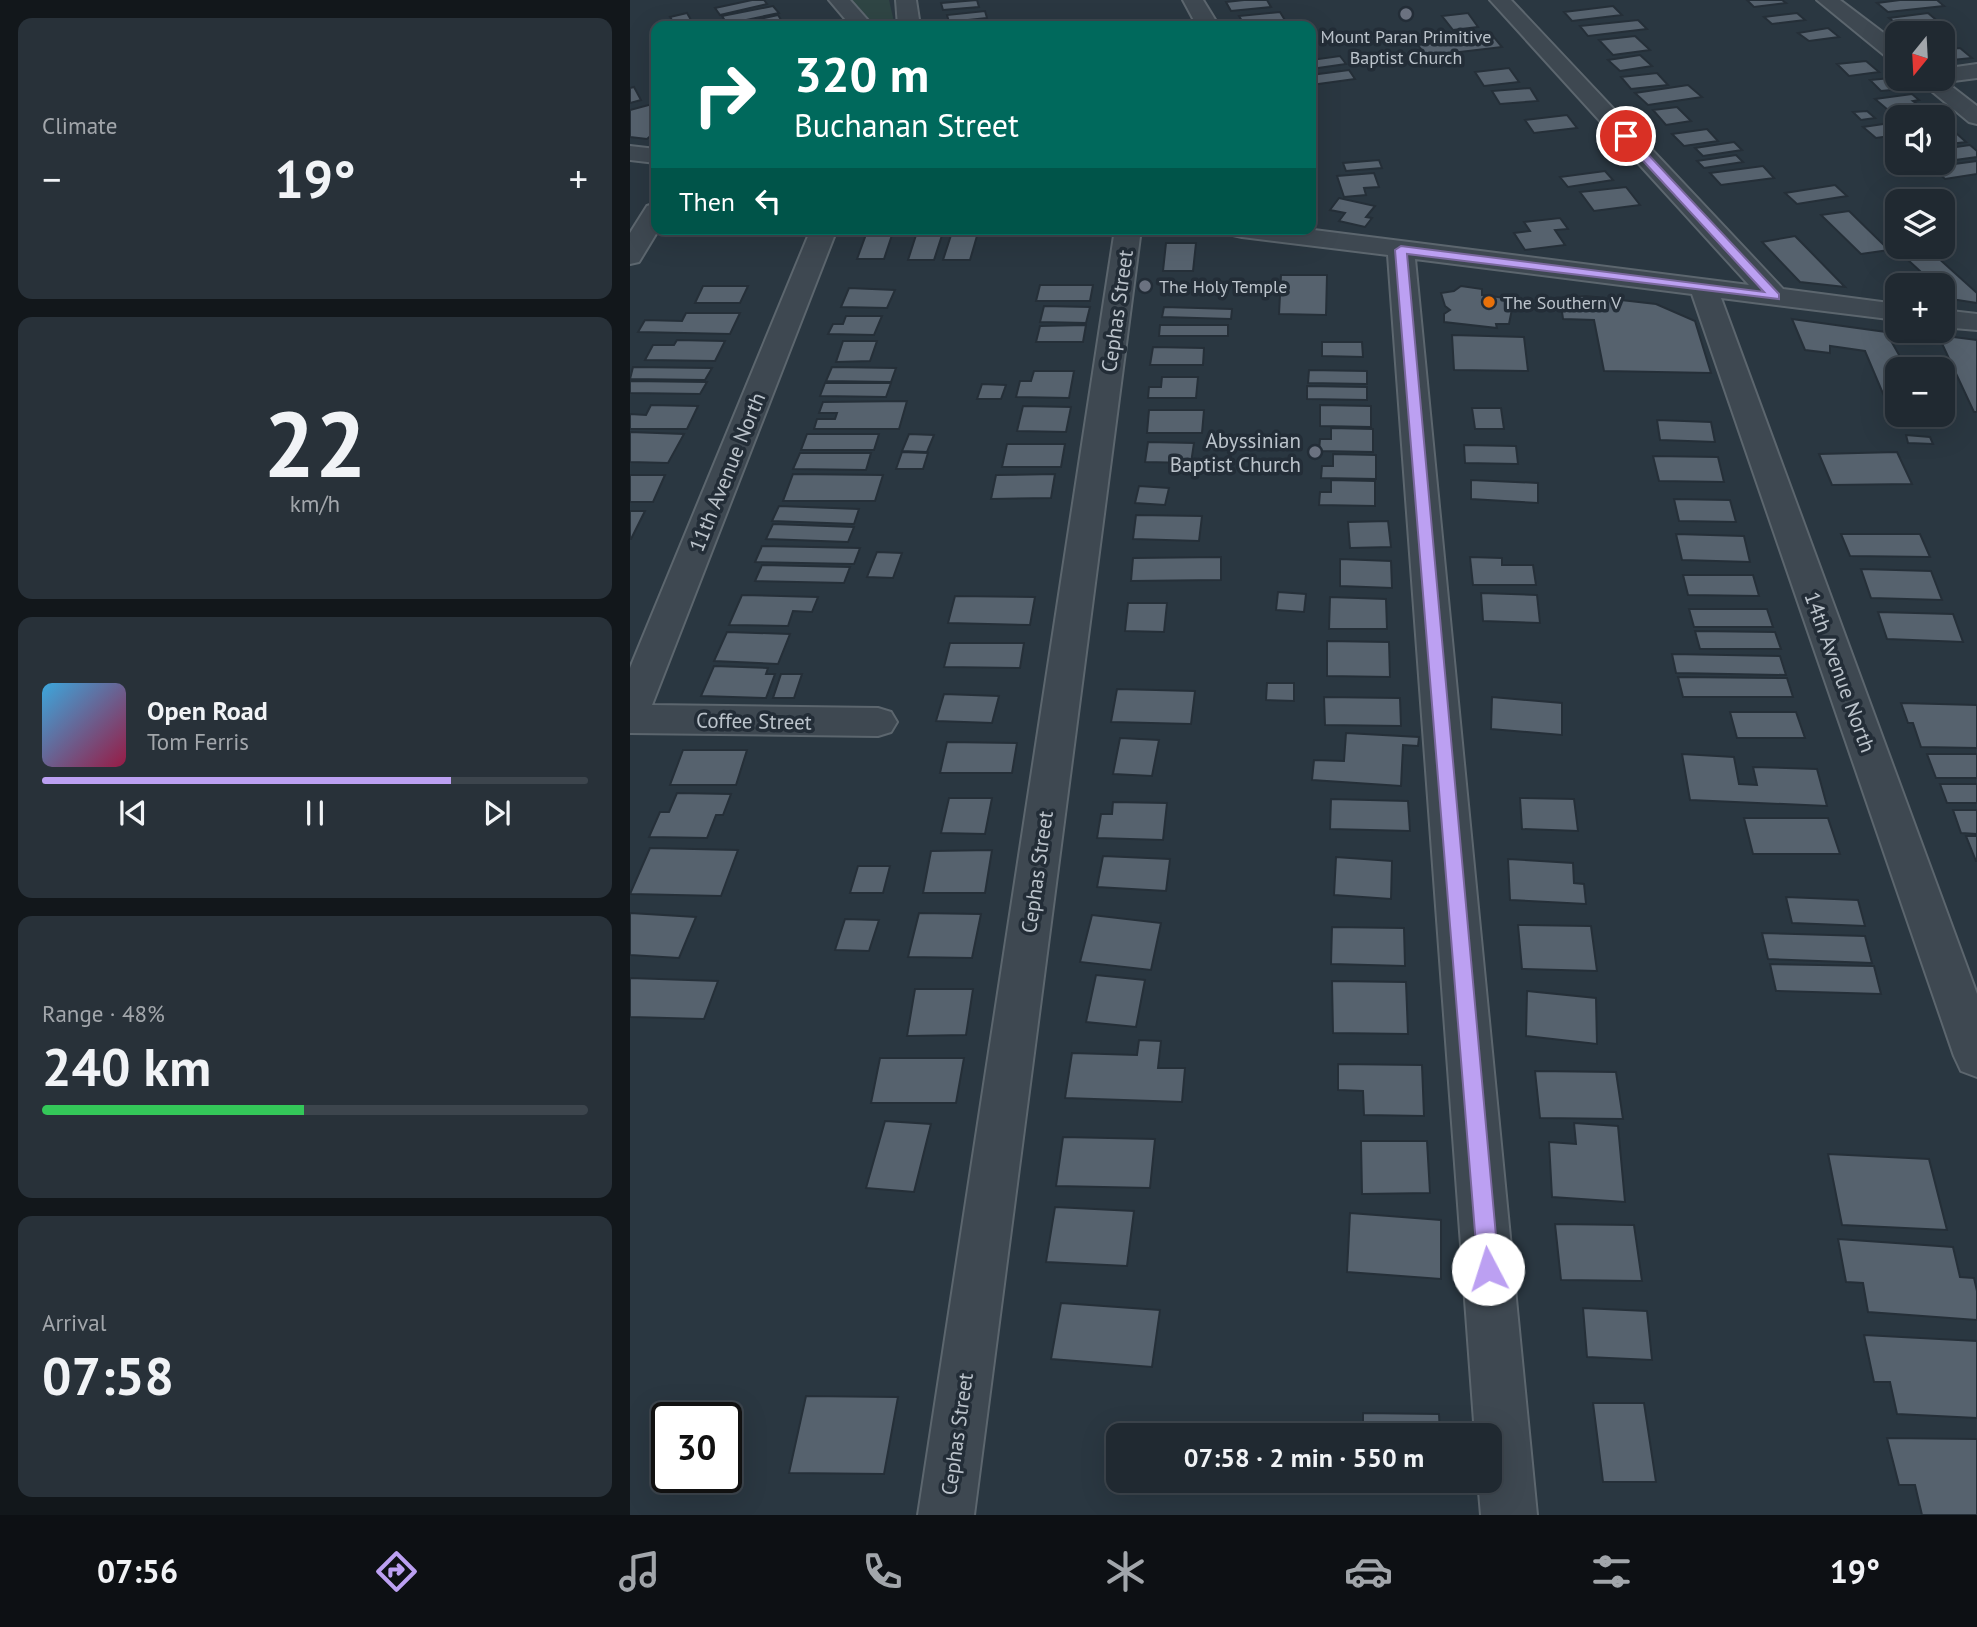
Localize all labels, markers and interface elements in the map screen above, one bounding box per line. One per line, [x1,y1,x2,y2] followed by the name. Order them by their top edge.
[1398,6,1414,22] marker: Mount Paran Primitive Baptist Church
[1885,21,1955,91] north arrow
[1885,21,1955,427] map controls
[1321,25,1491,69] place label: Mount Paran Primitive Baptist Church
[794,42,929,106] text: 320 m
[679,49,770,140] icon: right
[794,104,1019,146] text: Buchanan Street
[1885,105,1955,175] button: sound
[1596,106,1656,166] pin
[42,111,117,140] text: Climate
[1607,117,1645,155] icon: arrive
[274,145,356,212] text: 19°
[42,154,61,203] text: −
[569,154,588,203] text: +
[749,182,787,220] icon: left
[679,185,735,218] text: Then
[1885,189,1955,259] button: layers
[1095,248,1139,374] street label: Cephas Street
[1885,273,1955,343] button: +
[1159,275,1287,298] place label: The Holy Temple
[1137,278,1153,294] marker: The Holy Temple
[1503,291,1622,314] place label: The Southern V
[1481,294,1497,310] marker: The Southern V
[1885,357,1955,427] button: −
[263,384,367,502] text: 22
[683,388,771,556] street label: 11th Avenue North
[1170,427,1301,478] place label: Abyssinian Baptist Church
[1307,444,1323,460] marker: Abyssinian Baptist Church
[290,489,340,518] text: km/h
[1798,588,1882,756] street label: 14th Avenue North
[147,694,268,727] text: Open Road
[696,706,812,736] street label: Coffee Street
[147,727,249,756] text: Tom Ferris
[114,794,152,832] icon: previous
[296,794,334,832] icon: pause
[478,794,516,832] icon: next
[1015,809,1059,935] street label: Cephas Street
[42,999,165,1028] text: Range · 48%
[42,1033,211,1100] text: 240 km
[1451,1232,1525,1306] position arrow
[42,1308,106,1337] text: Arrival
[42,1342,174,1409] text: 07:58
[935,1371,979,1497] street label: Cephas Street
[651,1402,742,1493] speed limit sign: 30
[1184,1441,1424,1474] text: 07:58 · 2 min · 550 m
[372,1547,421,1596] icon: directions
[615,1547,664,1596] icon: music
[858,1547,907,1596] icon: phone
[1101,1547,1150,1596] icon: climate
[1344,1547,1393,1596] icon: car
[1587,1547,1636,1596] icon: filters
[97,1550,178,1592] text: 07:56
[1830,1550,1880,1592] text: 19°

